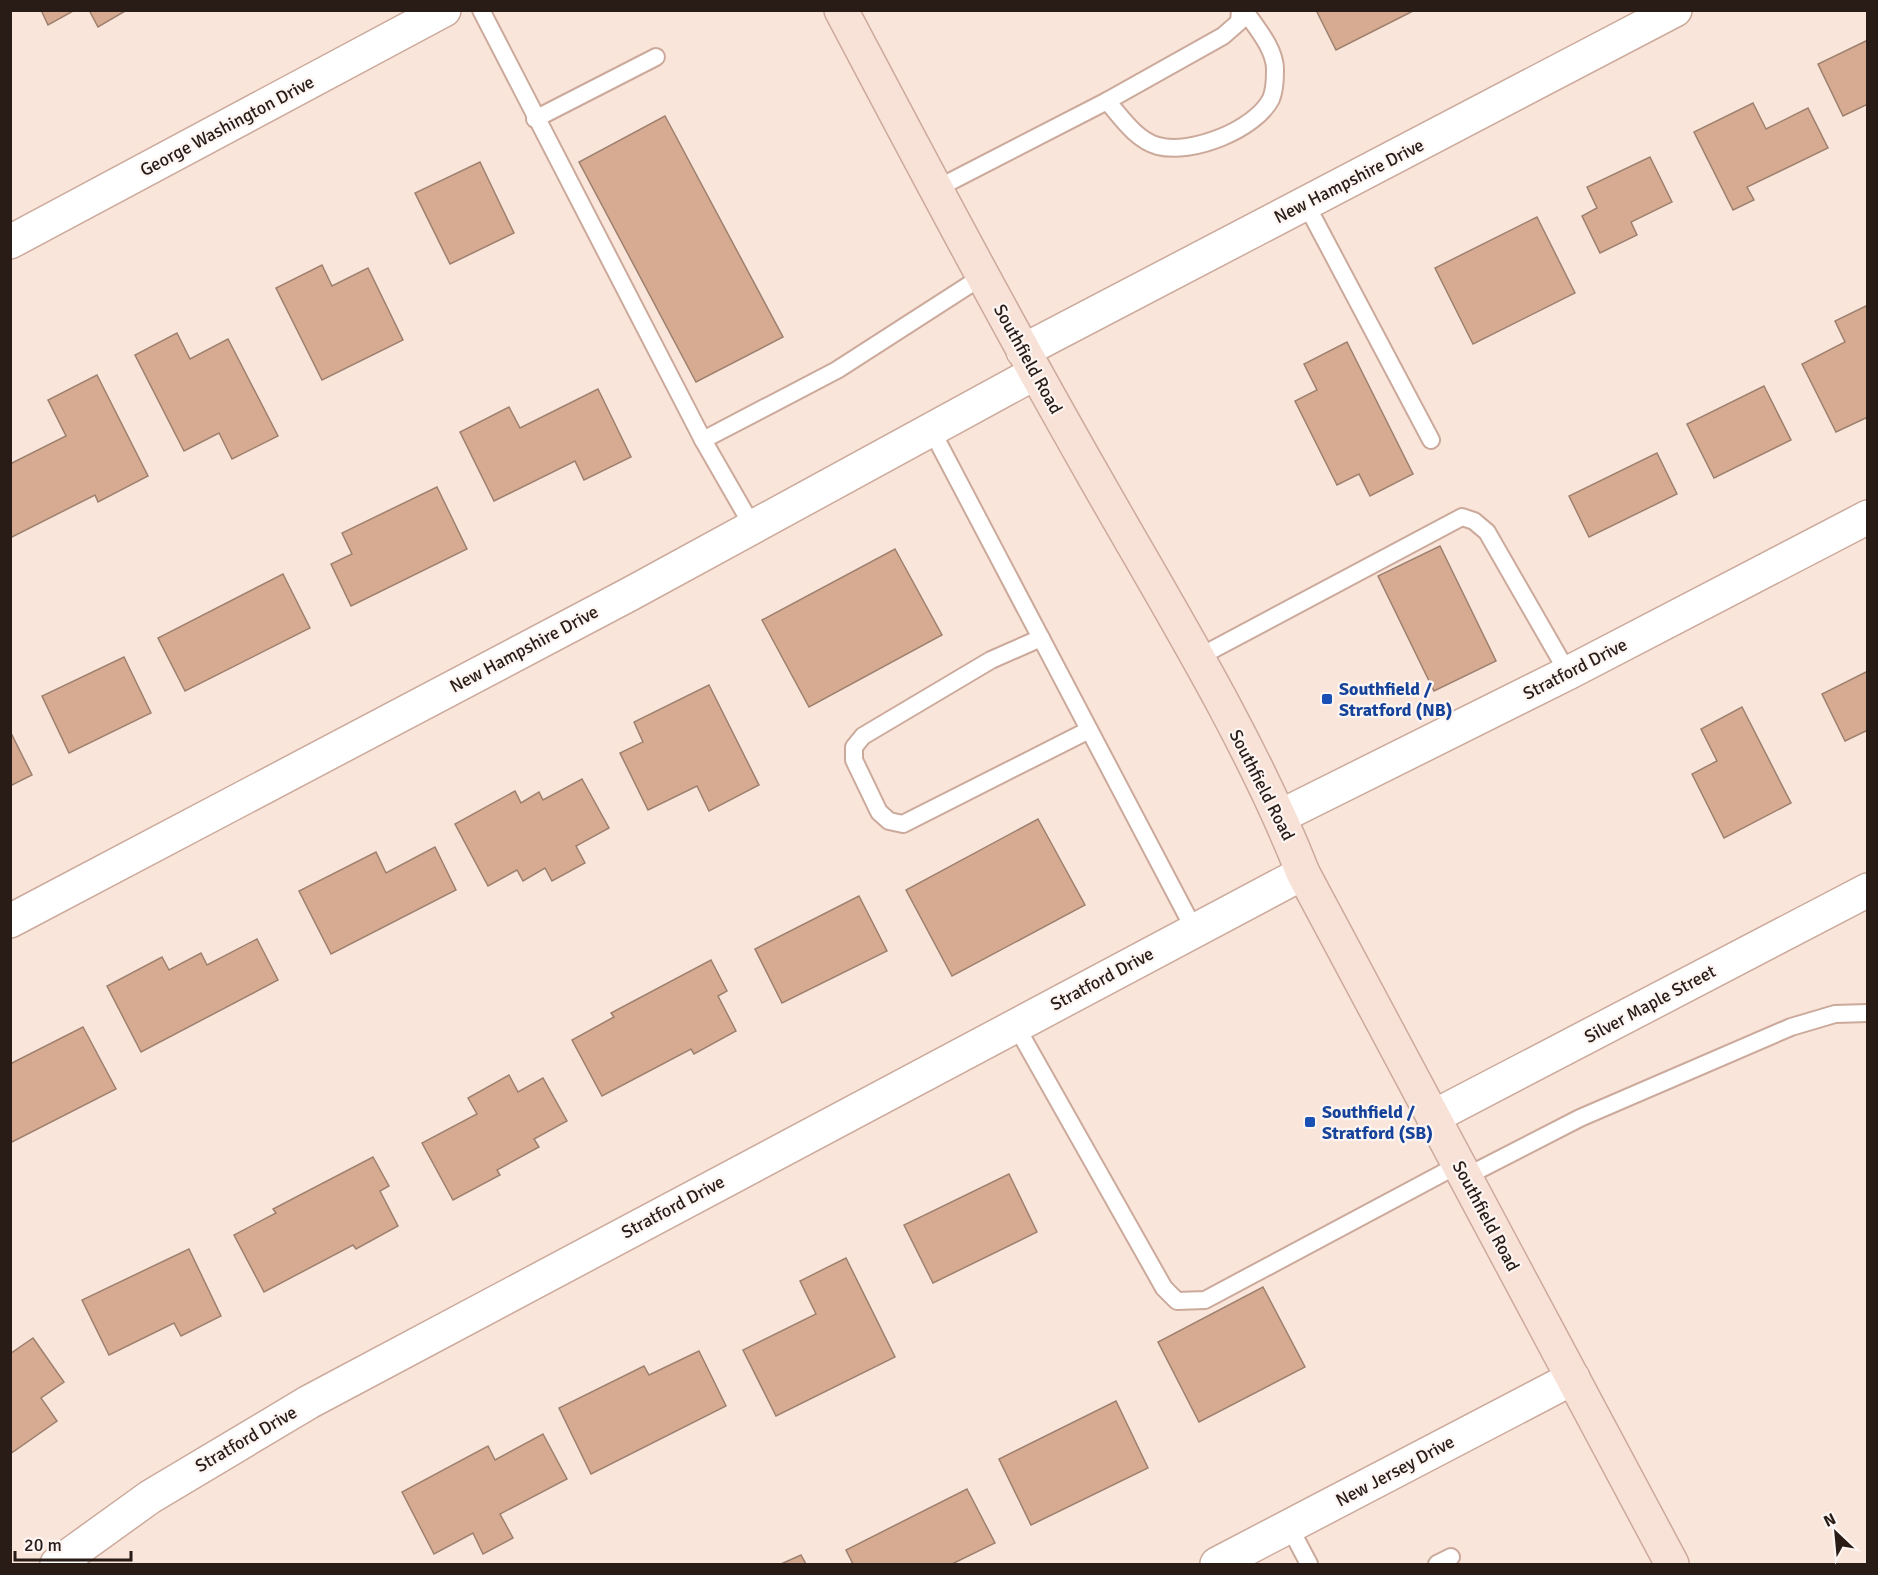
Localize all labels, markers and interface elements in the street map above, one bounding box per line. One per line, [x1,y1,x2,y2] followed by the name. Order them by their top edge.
[136,71,318,181] street label: George Washington Drive
[1270,134,1428,228] street label: New Hampshire Drive
[989,300,1067,418] street label: Southfield Road
[446,601,602,697] street label: New Hampshire Drive
[1519,633,1631,705] street label: Stratford Drive
[1339,678,1453,721] place label: Southfield / Stratford (NB)
[1320,692,1334,706] marker: Southfield / Stratford (NB)
[1225,726,1299,844] street label: Southfield Road
[1047,943,1157,1015] street label: Stratford Drive
[1581,960,1719,1048] street label: Silver Maple Street
[1322,1101,1433,1144] place label: Southfield / Stratford (SB)
[1303,1115,1317,1129] marker: Southfield / Stratford (SB)
[1448,1157,1524,1275] street label: Southfield Road
[618,1171,728,1243] street label: Stratford Drive
[191,1401,301,1477] street label: Stratford Drive
[1332,1431,1458,1511] street label: New Jersey Drive
[1806,1503,1866,1563] north arrow
[1820,1509,1839,1532] text: N
[15,1524,130,1562] scale bar
[24,1534,62,1556] text: 20 m

